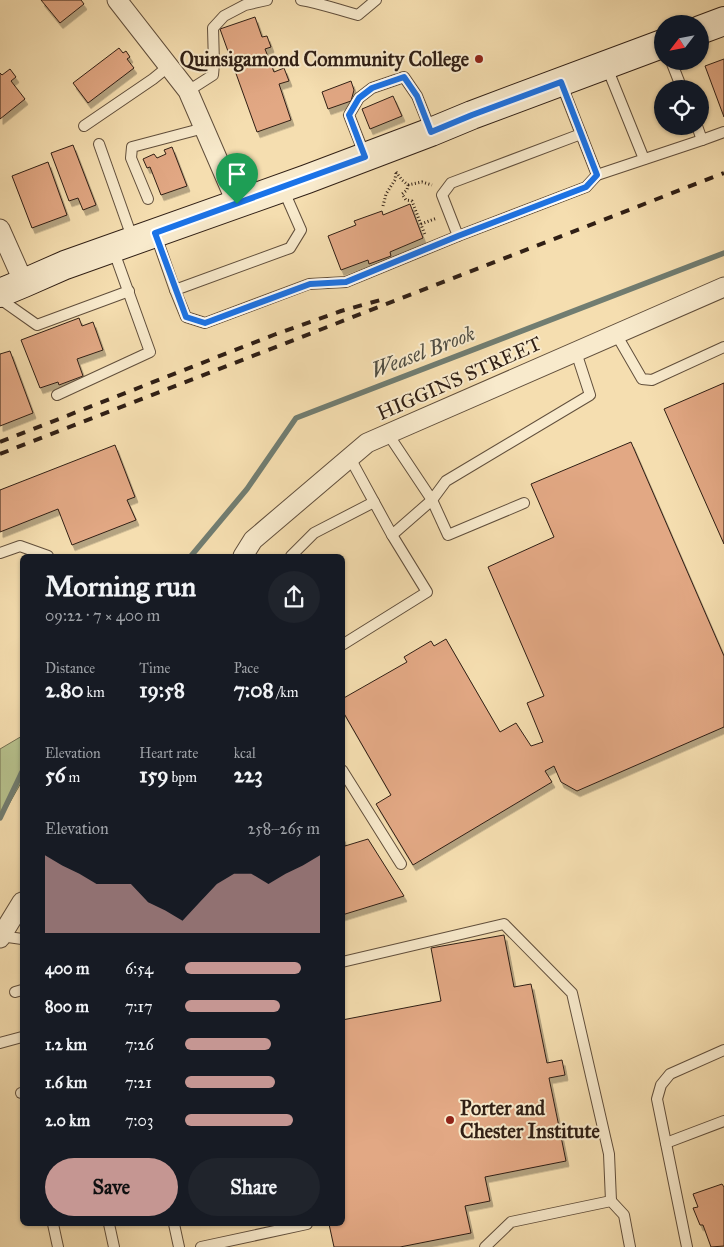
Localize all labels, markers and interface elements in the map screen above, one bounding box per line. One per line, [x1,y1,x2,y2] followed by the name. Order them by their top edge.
[654,15,709,70] north arrow
[654,15,709,135] map controls
[180,47,470,72] place label: Quinsigamond Community College
[473,53,485,65] marker: Quinsigamond Community College
[654,80,709,135] button: locate
[216,153,258,204] pin
[223,160,251,188] icon: arrive
[367,320,479,384] water label: Weasel Brook
[373,331,545,425] street label: HIGGINS STREET
[45,569,196,604] text: Morning run
[268,571,320,623] button: share
[45,606,160,625] text: 09:22 · 7 × 400 m
[45,660,95,677] text: Distance
[139,660,170,677] text: Time
[234,660,259,677] text: Pace
[45,677,84,703] text: 2.80
[139,677,185,703] text: 19:58
[234,677,274,703] text: 7:08
[84,684,105,701] text: km
[274,684,299,701] text: /km
[45,745,101,762] text: Elevation
[139,745,198,762] text: Heart rate
[234,745,256,762] text: kcal
[45,762,66,788] text: 56
[139,762,169,788] text: 159
[234,762,263,788] text: 223
[66,769,80,786] text: m
[169,769,197,786] text: bpm
[45,819,109,838] text: Elevation
[247,819,320,838] text: 258–265 m
[45,959,89,978] text: 400 m
[125,959,153,978] text: 6:54
[45,997,89,1016] text: 800 m
[125,997,152,1016] text: 7:17
[45,1035,87,1054] text: 1.2 km
[125,1035,154,1054] text: 7:26
[45,1073,87,1092] text: 1.6 km
[125,1073,152,1092] text: 7:21
[460,1096,601,1143] place label: Porter and Chester Institute
[45,1111,90,1130] text: 2.0 km
[125,1111,153,1130] text: 7:03
[444,1114,456,1126] marker: Porter and Chester Institute
[45,1158,178,1216] button: Save
[188,1158,320,1216] button: Share

